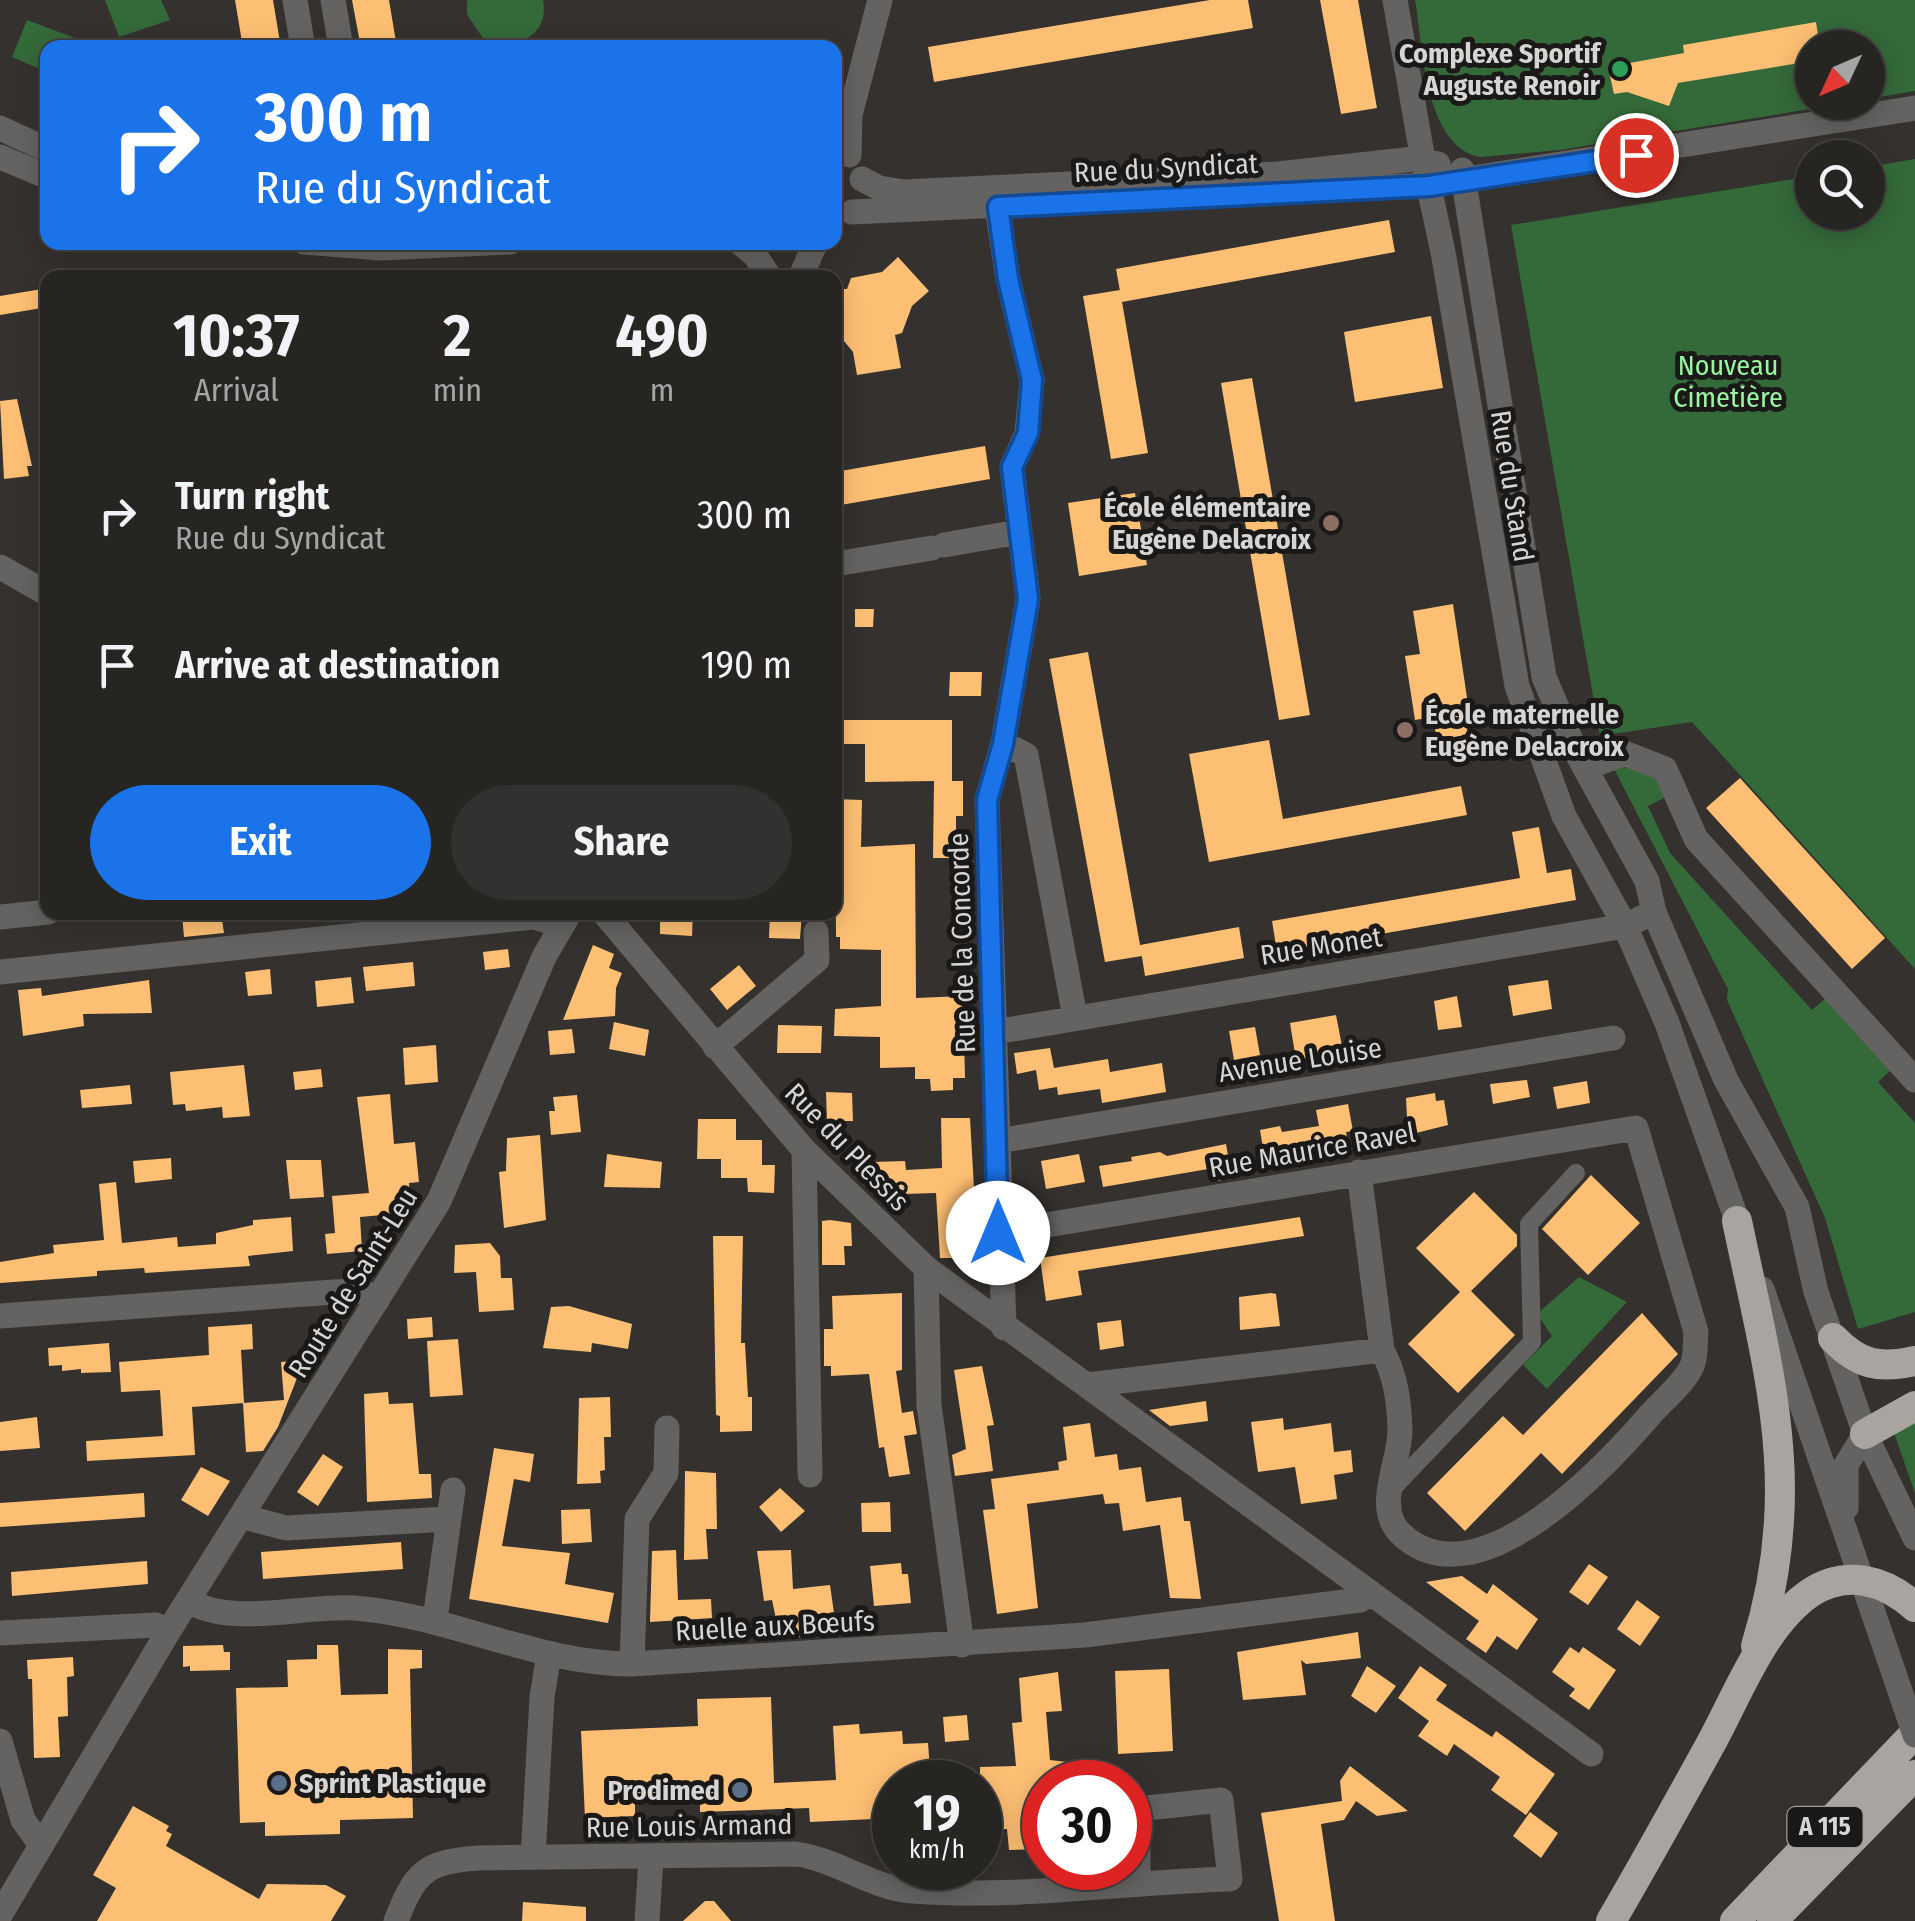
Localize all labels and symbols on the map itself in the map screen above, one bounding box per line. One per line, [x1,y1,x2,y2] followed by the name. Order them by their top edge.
[1795,30,1885,120] north arrow
[1399,37,1603,102] place label: Complexe Sportif Auguste Renoir
[1609,58,1631,80] marker: Complexe Sportif Auguste Renoir
[1594,113,1679,198] pin
[1073,147,1260,189] street label: Rue du Syndicat
[1673,349,1783,414] park label: Nouveau Cimetière
[1484,408,1540,564] street label: Rue du Stand
[1104,490,1312,556] place label: École élémentaire Eugène Delacroix
[1320,512,1342,534] marker: École élémentaire Eugène Delacroix
[1425,697,1625,763] place label: École maternelle Eugène Delacroix
[1394,719,1416,741] marker: École maternelle Eugène Delacroix
[942,832,982,1054] street label: Rue de la Concorde
[1258,920,1385,972] street label: Rue Monet
[1216,1031,1384,1089] street label: Avenue Louise
[778,1076,916,1218] street label: Rue du Plessis
[1206,1116,1418,1184] street label: Rue Maurice Ravel
[946,1181,1050,1285] position arrow
[282,1182,424,1384] street label: Route de Saint-Leu
[674,1604,876,1648] street label: Ruelle aux Bœufs
[1022,1760,1152,1890] speed limit sign: 30
[299,1767,486,1800] place label: Sprint Plastique
[268,1772,290,1794] marker: Sprint Plastique
[608,1774,720,1807] place label: Prodimed
[729,1779,751,1801] marker: Prodimed
[1788,1807,1862,1847] road number: A 115
[585,1808,793,1844] street label: Rue Louis Armand

